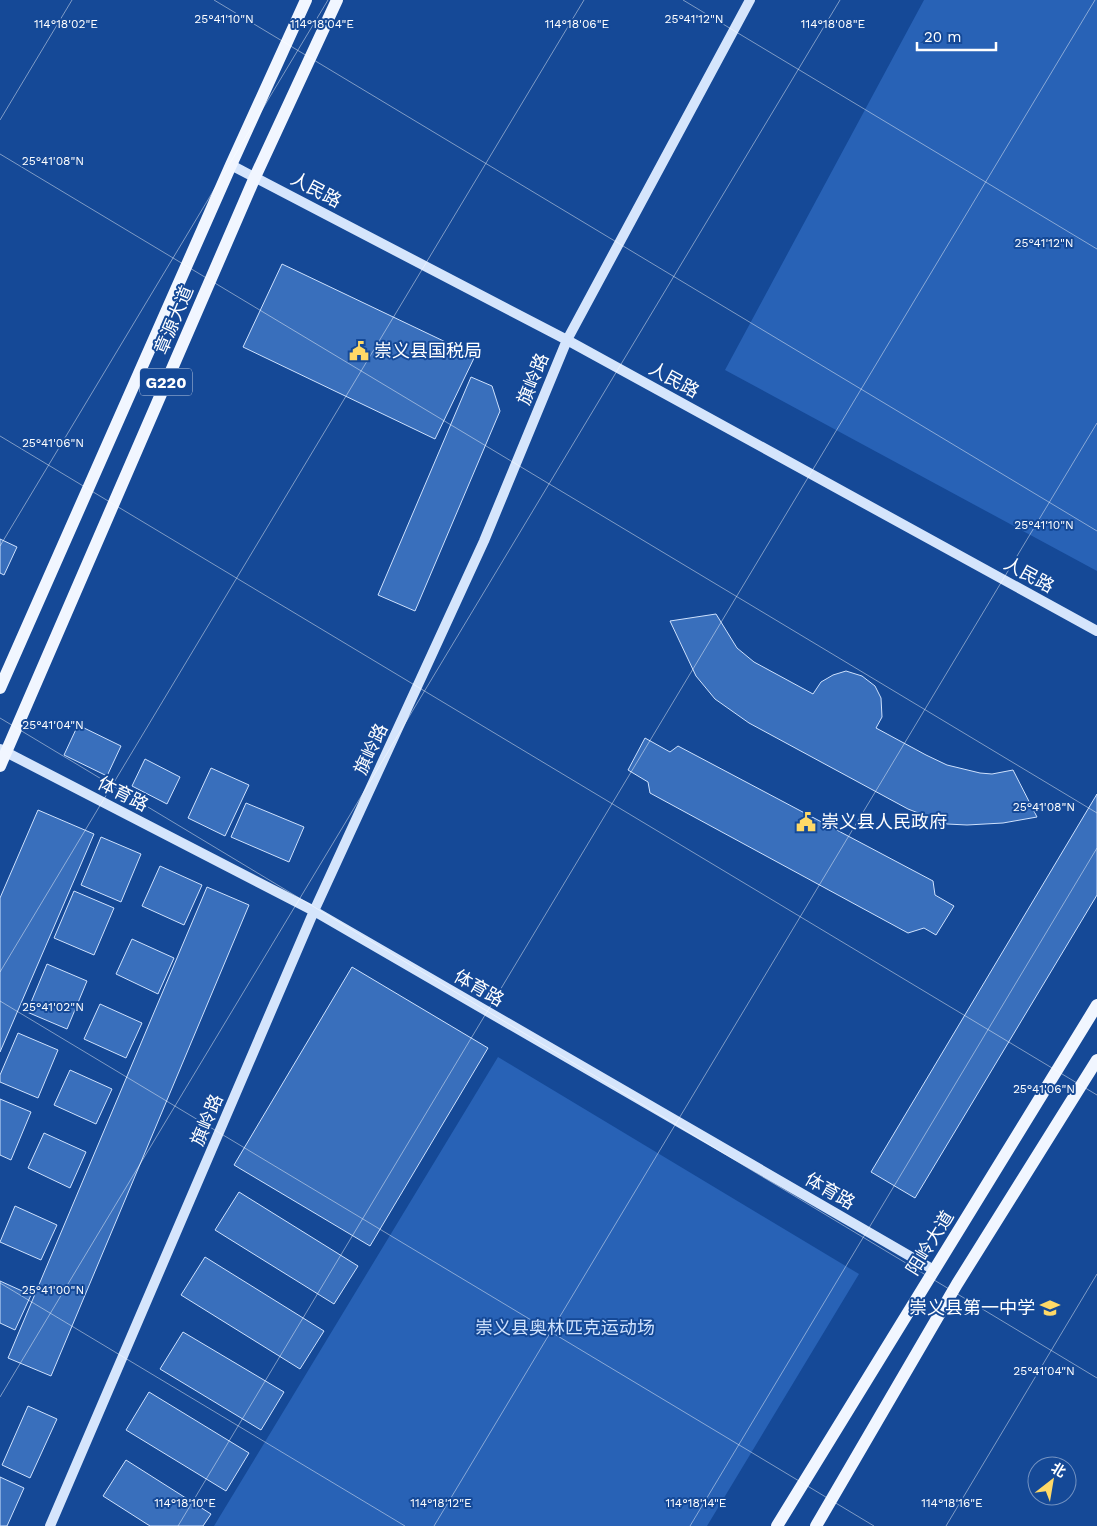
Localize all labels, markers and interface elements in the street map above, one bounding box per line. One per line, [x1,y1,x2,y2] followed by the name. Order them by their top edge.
[194,12,254,26] text: 25°41'10"N
[664,12,724,26] text: 25°41'12"N
[34,17,98,31] text: 114°18'02"E
[290,17,354,31] text: 114°18'04"E
[545,17,610,31] text: 114°18'06"E
[801,17,866,31] text: 114°18'08"E
[917,20,996,52] scale bar
[924,28,962,46] text: 20 m
[22,154,84,168] text: 25°41'08"N
[287,168,345,212] street label: 人民路
[1014,236,1074,250] text: 25°41'12"N
[150,283,197,357] street label: 章源大道
[348,340,370,362] public building icon: 崇义县国税局
[374,340,482,361] place label: 崇义县国税局
[513,350,552,408] street label: 旗岭路
[646,357,703,402] street label: 人民路
[140,368,192,396] road number: G220
[22,436,84,450] text: 25°41'06"N
[1014,518,1074,532] text: 25°41'10"N
[1001,552,1058,597] street label: 人民路
[22,718,84,732] text: 25°41'04"N
[350,720,391,778] street label: 旗岭路
[94,772,152,815] street label: 体育路
[1013,800,1075,814] text: 25°41'08"N
[795,811,817,833] public building icon: 崇义县人民政府
[821,811,947,832] place label: 崇义县人民政府
[451,965,508,1010] street label: 体育路
[22,1000,84,1014] text: 25°41'02"N
[1013,1082,1075,1096] text: 25°41'06"N
[186,1091,227,1149] street label: 旗岭路
[802,1168,859,1213] street label: 体育路
[902,1207,958,1279] street label: 阳岭大道
[22,1283,84,1297] text: 25°41'00"N
[909,1297,1035,1318] place label: 崇义县第一中学
[1039,1297,1061,1319] school or university icon: 崇义县第一中学
[475,1317,655,1338] park label: 崇义县奥林匹克运动场
[1013,1364,1075,1378] text: 25°41'04"N
[1027,1456,1077,1506] north arrow
[1049,1459,1069,1480] text: 北
[154,1496,216,1510] text: 114°18'10"E
[410,1496,472,1510] text: 114°18'12"E
[666,1496,727,1510] text: 114°18'14"E
[921,1496,983,1510] text: 114°18'16"E

